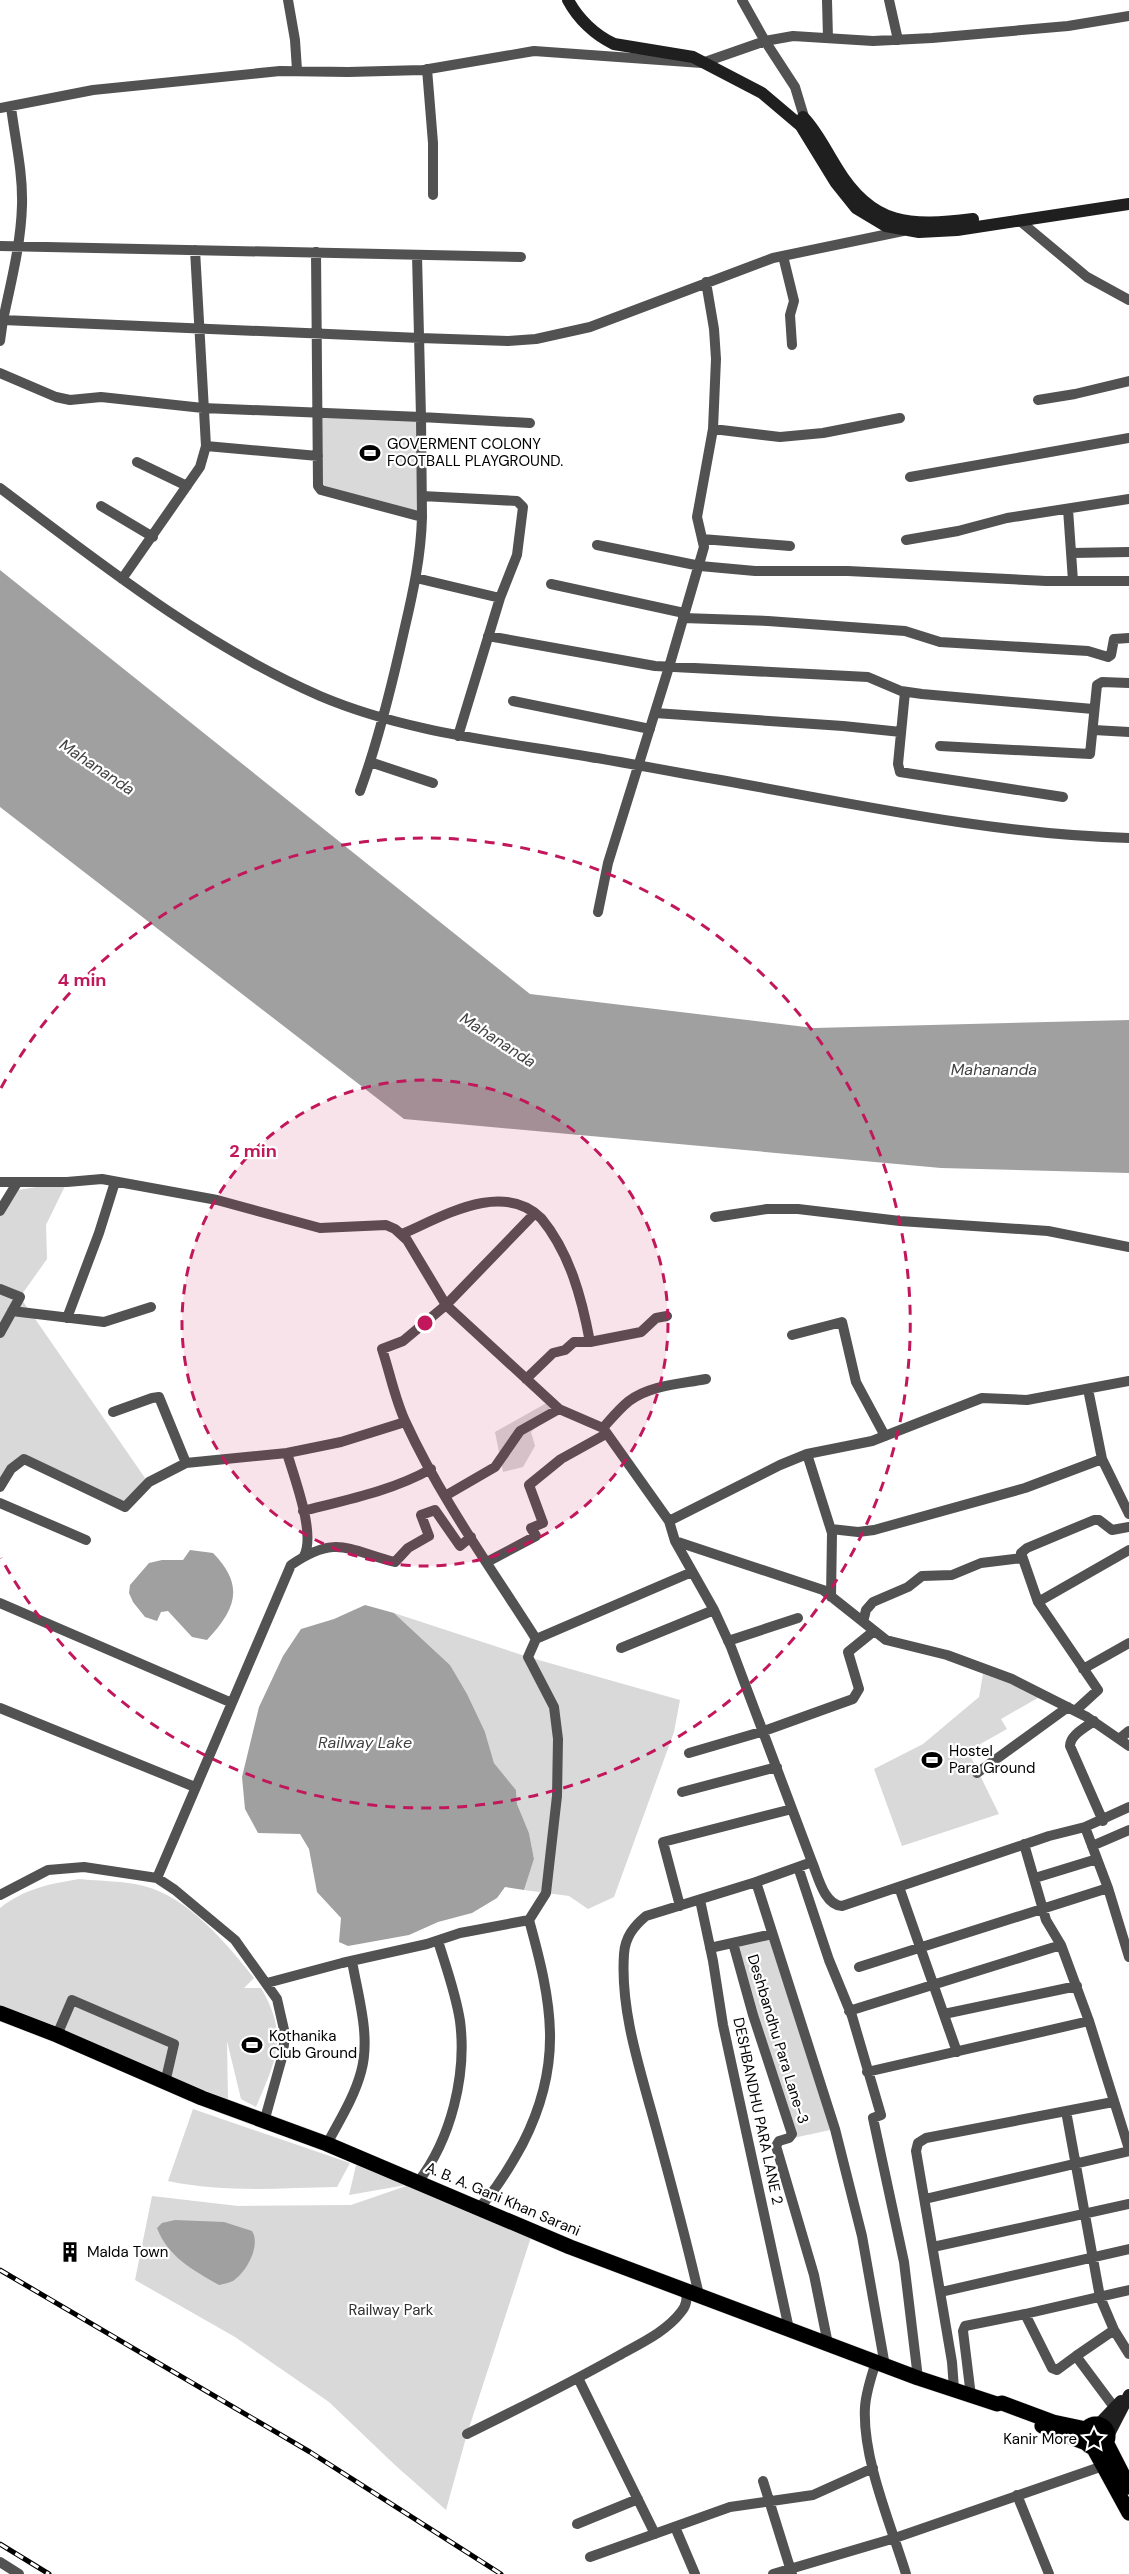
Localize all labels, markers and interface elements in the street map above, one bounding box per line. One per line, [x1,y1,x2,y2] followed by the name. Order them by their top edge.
[387,434,563,471] place label: GOVERMENT COLONY FOOTBALL PLAYGROUND.
[358,441,382,465] sports icon: GOVERMENT COLONY FOOTBALL PLAYGROUND.
[55,734,139,800] water label: Mahananda
[58,968,106,992] text: 4 min
[456,1008,540,1072] water label: Mahananda
[951,1059,1037,1080] water label: Mahananda
[229,1139,277,1163] text: 2 min
[415,1313,435,1333] centre of rings
[318,1732,412,1753] water label: Railway Lake
[949,1741,1035,1778] place label: Hostel Para Ground
[920,1748,944,1772] sports icon: Hostel Para Ground
[743,1952,813,2126] street label: Deshbandhu Para Lane-3
[728,2016,788,2206] street label: DESHBANDHU PARA LANE 2
[269,2026,357,2063] place label: Kothanika Club Ground
[240,2033,264,2057] sports icon: Kothanika Club Ground
[422,2157,584,2241] street label: A. B. A. Gani Khan Sarani
[58,2240,82,2264] building icon: Malda Town
[87,2242,168,2262] place label: Malda Town
[349,2300,434,2320] park label: Railway Park
[1082,2427,1106,2451] place icon: Kanir More
[1003,2429,1077,2449] place label: Kanir More

